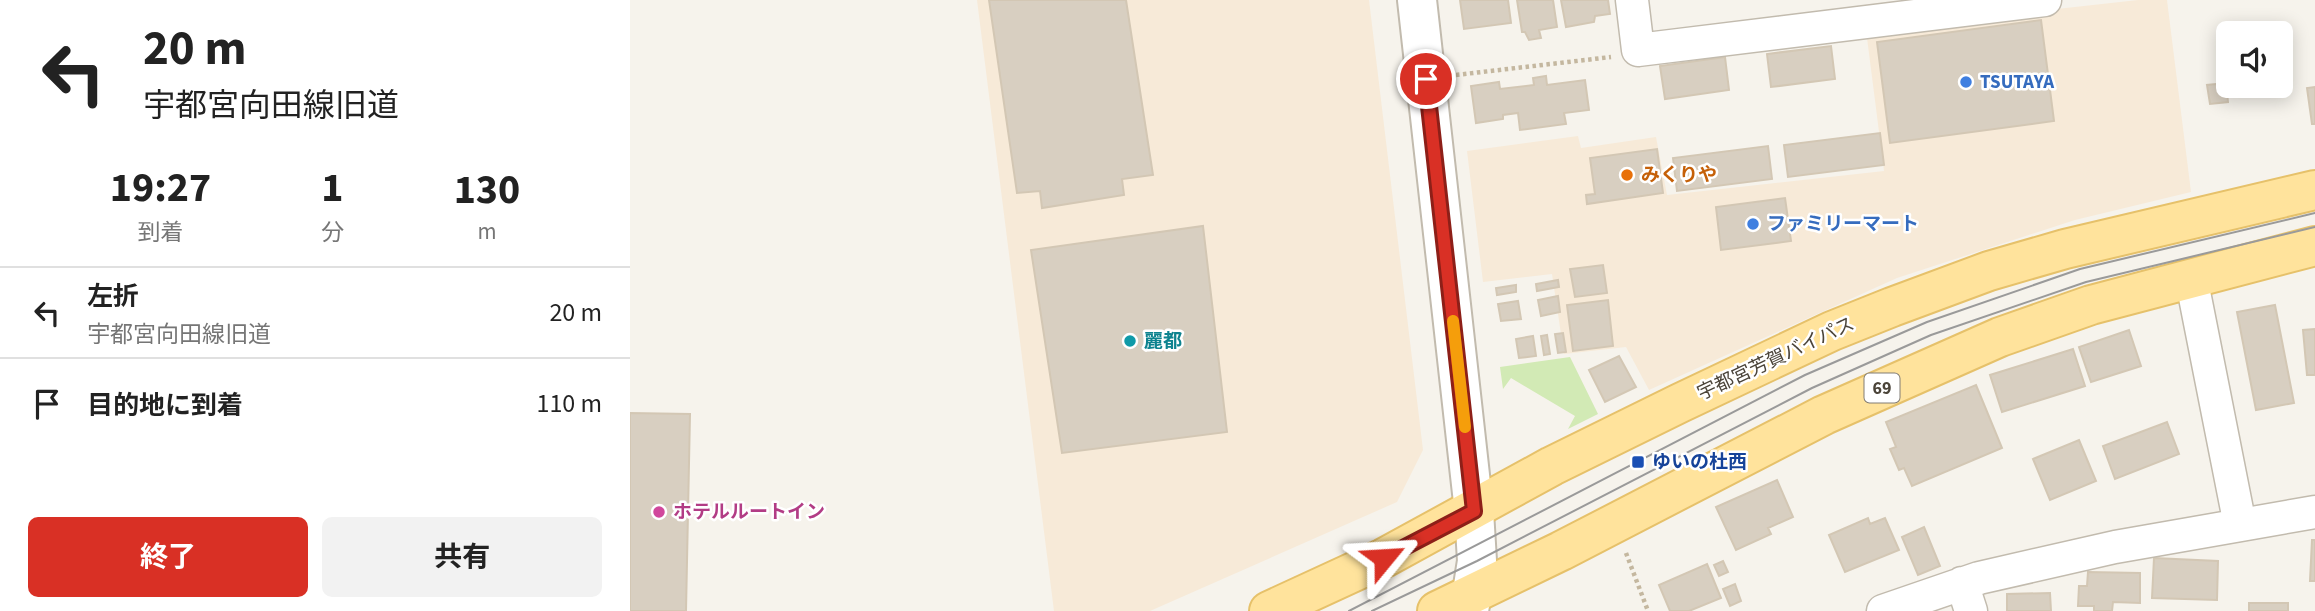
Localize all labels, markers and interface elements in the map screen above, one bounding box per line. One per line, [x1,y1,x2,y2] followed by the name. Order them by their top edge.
[143,14,247,84] text: 20 m
[2216,21,2293,98] map controls
[2216,21,2293,98] button: sound
[28,28,119,119] icon: left
[1396,49,1456,109] pin
[1407,60,1445,98] icon: arrive
[1980,69,2054,96] place label: TSUTAYA
[1958,74,1974,90] marker: TSUTAYA
[143,83,399,129] text: 宇都宮向田線旧道
[110,158,211,218] text: 19:27
[321,158,343,218] text: 1
[454,160,520,220] text: 130
[1641,162,1717,189] place label: みくりや
[1619,167,1635,183] marker: みくりや
[1767,211,1919,238] place label: ファミリーマート
[477,215,496,248] text: m
[137,216,183,249] text: 到着
[321,216,344,249] text: 分
[1745,216,1761,232] marker: ファミリーマート
[87,278,139,315] text: 左折
[28,294,66,332] icon: left
[549,294,602,331] text: 20 m
[1693,311,1859,407] street label: 宇都宮芳賀バイパス
[87,318,271,351] text: 宇都宮向田線旧道
[1144,328,1182,355] place label: 麗都
[1122,333,1138,349] marker: 麗都
[1864,374,1900,402] road number: 69
[28,385,66,423] icon: arrive
[536,385,602,422] text: 110 m
[87,387,243,424] text: 目的地に到着
[1652,449,1747,476] place label: ゆいの杜西
[1630,454,1646,470] marker: ゆいの杜西
[673,499,825,526] place label: ホテルルートイン
[651,504,667,520] marker: ホテルルートイン
[28,517,308,597] button: 終了
[322,517,602,597] button: 共有
[1347,521,1421,595] position arrow

